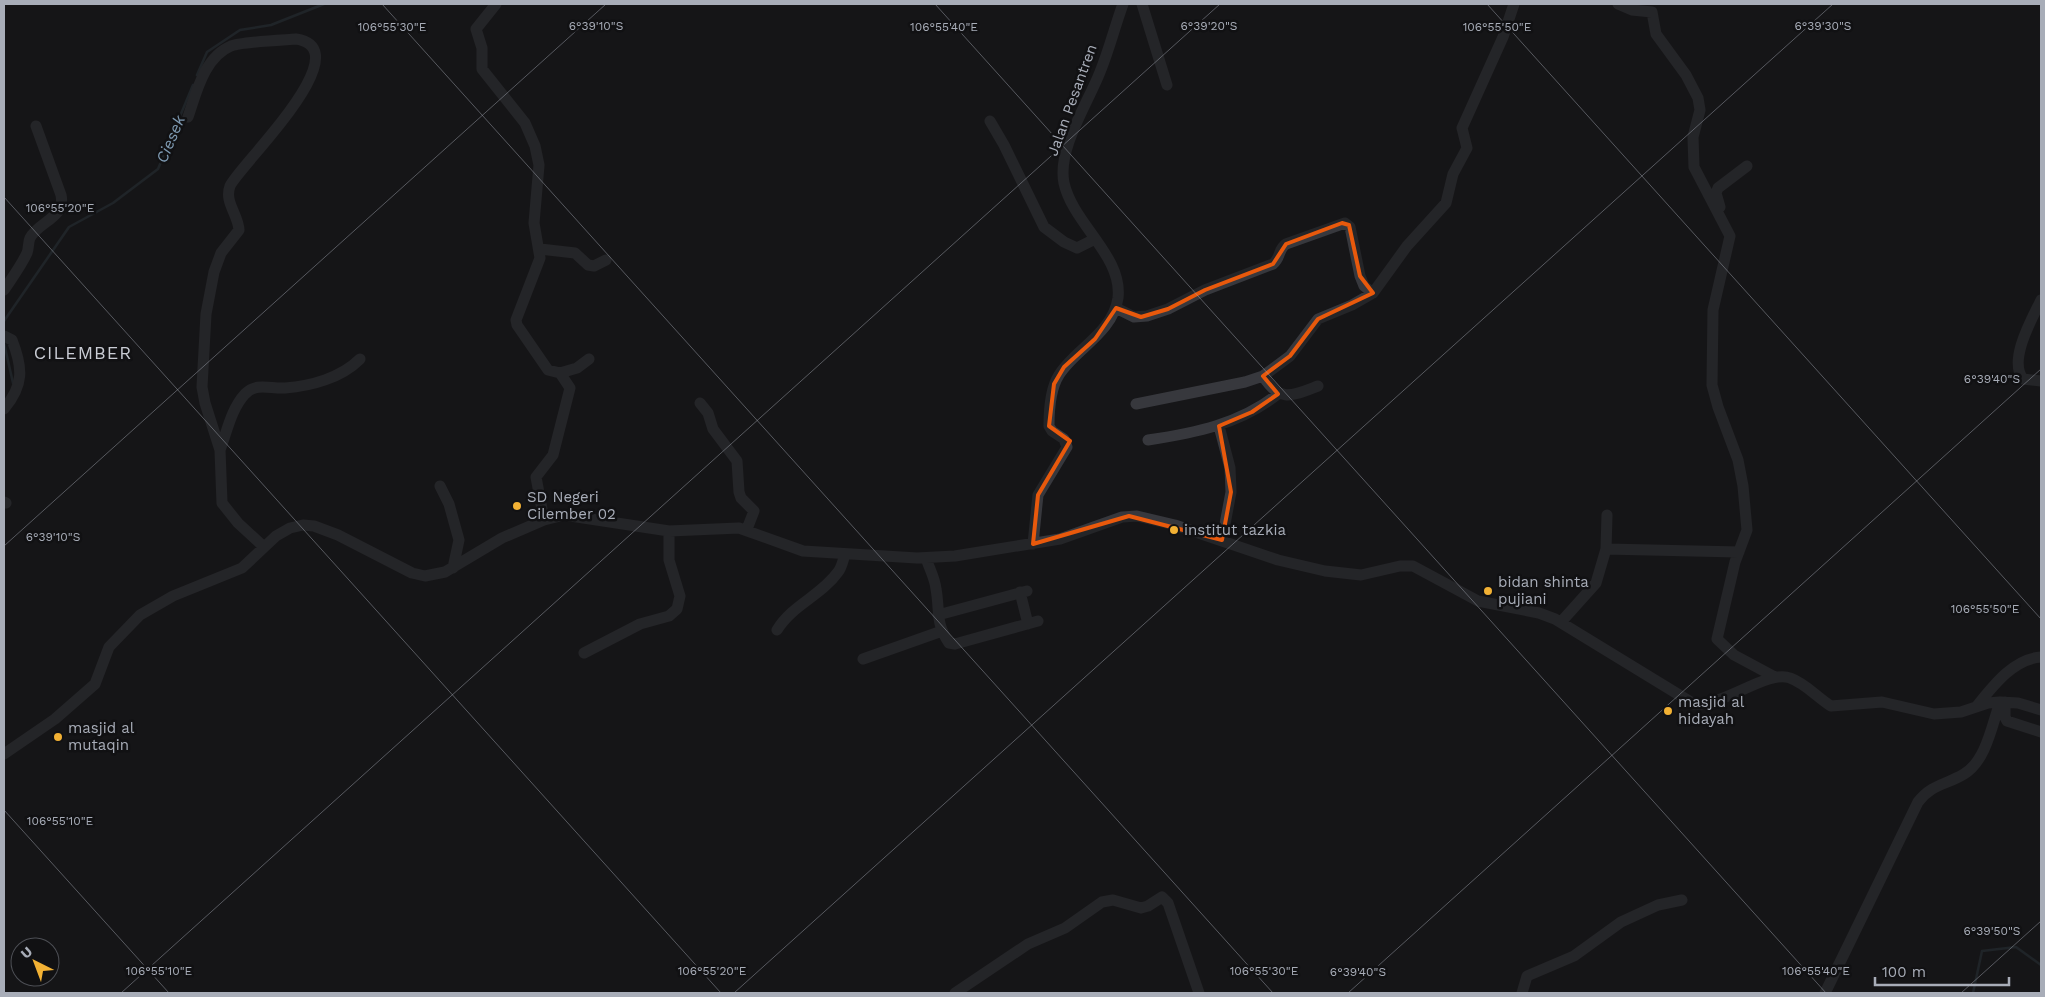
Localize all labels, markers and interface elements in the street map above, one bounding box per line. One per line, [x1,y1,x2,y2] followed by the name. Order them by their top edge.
[569,19,623,33] text: 6°39'10"S
[1180,19,1238,33] text: 6°39'20"S
[1794,19,1852,33] text: 6°39'30"S
[358,20,427,34] text: 106°55'30"E
[910,20,978,34] text: 106°55'40"E
[1463,20,1532,34] text: 106°55'50"E
[1043,42,1101,158] street label: Jalan Pesantren
[152,111,189,166] water label: Ciesek
[26,201,95,215] text: 106°55'20"E
[34,342,132,363] district label: CILEMBER
[1964,372,2020,386] text: 6°39'40"S
[527,488,616,523] place label: SD Negeri Cilember 02
[511,500,523,512] marker: SD Negeri Cilember 02
[1184,521,1286,539] place label: institut tazkia
[1168,524,1180,536] marker: institut tazkia
[26,530,80,544] text: 6°39'10"S
[1498,573,1589,608] place label: bidan shinta pujiani
[1482,585,1494,597] marker: bidan shinta pujiani
[1951,602,2020,616] text: 106°55'50"E
[1678,693,1745,728] place label: masjid al hidayah
[1662,705,1674,717] marker: masjid al hidayah
[68,719,135,754] place label: masjid al mutaqin
[52,731,64,743] marker: masjid al mutaqin
[27,814,94,828] text: 106°55'10"E
[1963,924,2021,938] text: 6°39'50"S
[10,937,60,987] north arrow
[17,943,35,962] text: U
[1875,954,2009,986] scale bar
[1882,963,1926,981] text: 100 m
[126,964,193,978] text: 106°55'10"E
[678,964,747,978] text: 106°55'20"E
[1230,964,1299,978] text: 106°55'30"E
[1782,964,1850,978] text: 106°55'40"E
[1330,965,1386,979] text: 6°39'40"S

